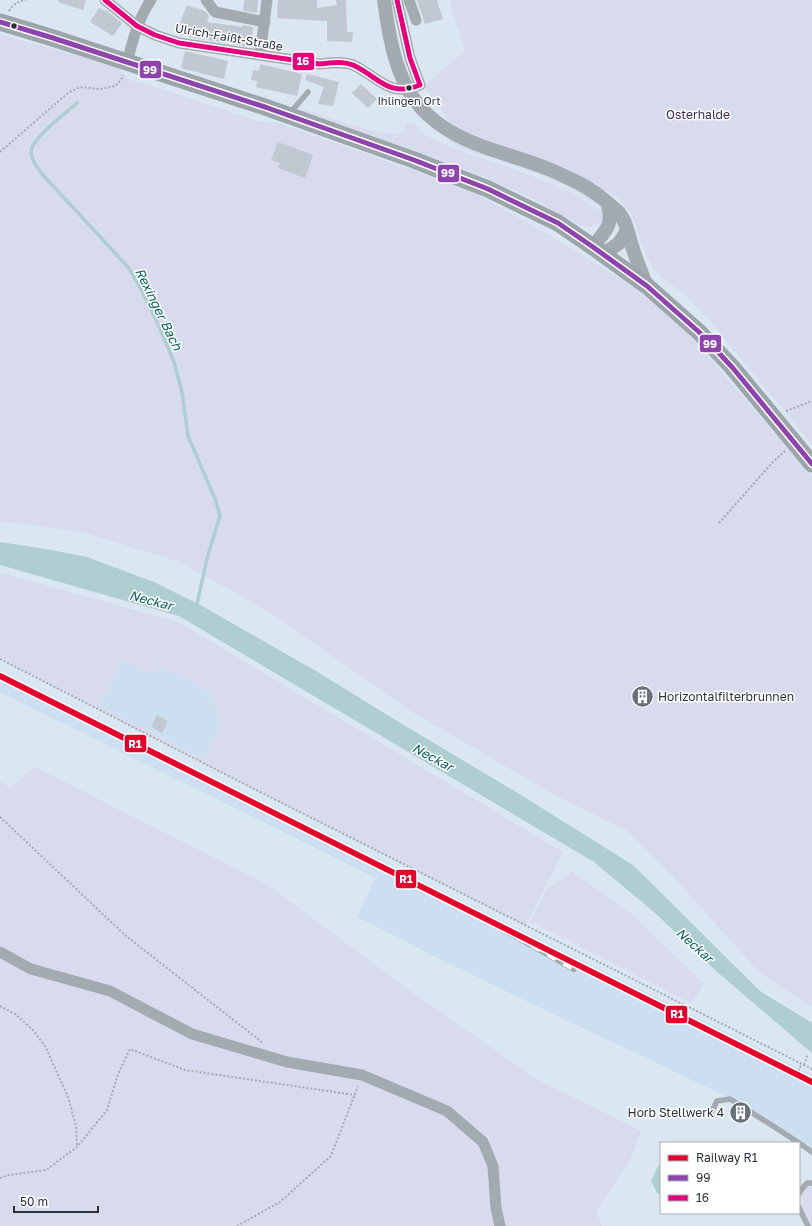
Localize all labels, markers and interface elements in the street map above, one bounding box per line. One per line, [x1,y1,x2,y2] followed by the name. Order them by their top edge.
[174,20,284,54] street label: Ulrich-Faißt-Straße
[9,21,19,31] unlabelled marker
[292,52,315,71] line badge: 16
[297,54,309,67] text: 16
[139,60,162,79] line badge: 99
[143,63,157,76] text: 99
[404,83,414,93] marker: Ihlingen Ort
[377,94,441,107] place label: Ihlingen Ort
[666,107,730,122] park label: Osterhalde
[437,164,460,183] line badge: 99
[441,166,455,179] text: 99
[132,265,186,354] water label: Rexinger Bach
[699,334,722,353] line badge: 99
[703,337,717,350] text: 99
[128,587,176,614] water label: Neckar
[629,683,655,709] building icon: Horizontalfilterbrunnen
[658,689,794,704] place label: Horizontalfilterbrunnen
[124,734,147,753] line badge: R1
[128,737,142,750] text: R1
[410,739,458,776] water label: Neckar
[395,869,417,889] line badge: R1
[399,872,413,885] text: R1
[673,924,718,967] water label: Neckar
[665,1005,688,1024] line badge: R1
[670,1007,684,1020] text: R1
[727,1099,753,1125] building icon: Horb Stellwerk 4
[628,1105,724,1120] place label: Horb Stellwerk 4
[660,1142,800,1214] legend
[696,1150,758,1165] text: Railway R1
[696,1170,711,1185] text: 99
[14,1188,98,1214] scale bar
[696,1190,709,1205] text: 16
[20,1194,48,1209] text: 50 m

